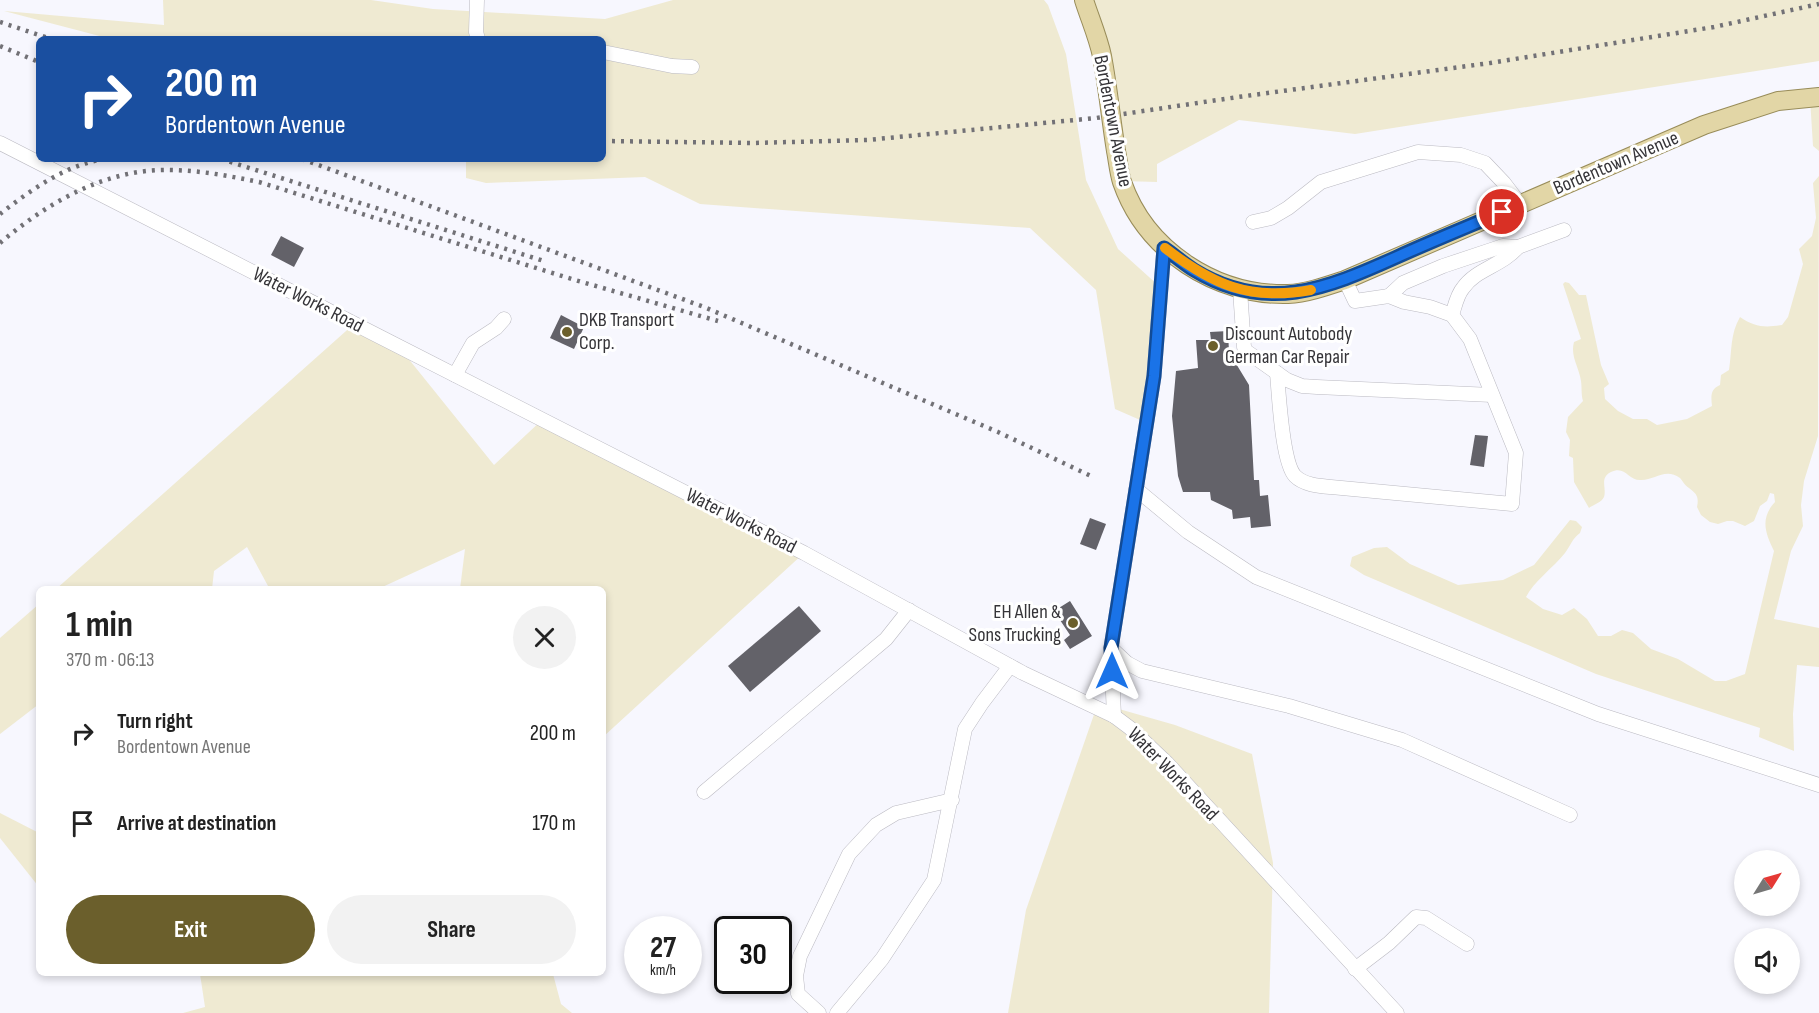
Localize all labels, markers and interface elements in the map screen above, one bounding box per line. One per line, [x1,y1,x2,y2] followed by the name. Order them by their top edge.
[1088,53,1138,189] street label: Bordentown Avenue
[165,58,258,109] text: 200 m
[66,60,144,138] icon: right
[165,109,346,141] text: Bordentown Avenue
[1550,126,1682,200] street label: Bordentown Avenue
[1476,186,1527,237] pin
[1485,195,1518,228] icon: arrive
[249,262,367,338] street label: Water Works Road
[579,308,674,355] place label: DKB Transport Corp.
[1225,322,1352,369] place label: Discount Autobody German Car Repair
[560,325,574,339] marker: DKB Transport Corp.
[1206,339,1220,353] marker: Discount Autobody German Car Repair
[682,483,800,559] street label: Water Works Road
[969,600,1061,647] place label: EH Allen & Sons Trucking
[66,604,133,647] text: 1 min
[513,606,576,669] button: close
[1066,616,1080,630] marker: EH Allen & Sons Trucking
[1080,639,1144,703] position arrow
[66,648,154,672] text: 370 m · 06:13
[117,708,193,735] text: Turn right
[66,717,99,750] icon: right
[530,720,576,747] text: 200 m
[1122,722,1224,826] street label: Water Works Road
[117,735,251,759] text: Bordentown Avenue
[66,807,99,840] icon: arrive
[117,810,276,837] text: Arrive at destination
[532,810,576,837] text: 170 m
[1734,850,1800,916] north arrow
[1734,850,1800,994] map controls
[66,895,315,964] button: Exit
[327,895,576,964] button: Share
[714,916,792,994] speed limit sign: 30
[1734,928,1800,994] button: sound
[650,930,676,966] text: 27
[650,961,676,980] text: km/h

